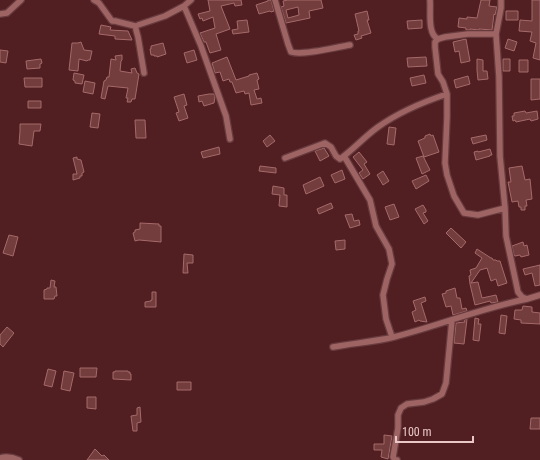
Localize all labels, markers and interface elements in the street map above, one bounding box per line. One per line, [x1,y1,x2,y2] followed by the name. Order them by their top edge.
[396,418,473,444] scale bar
[402,425,432,439] text: 100 m

